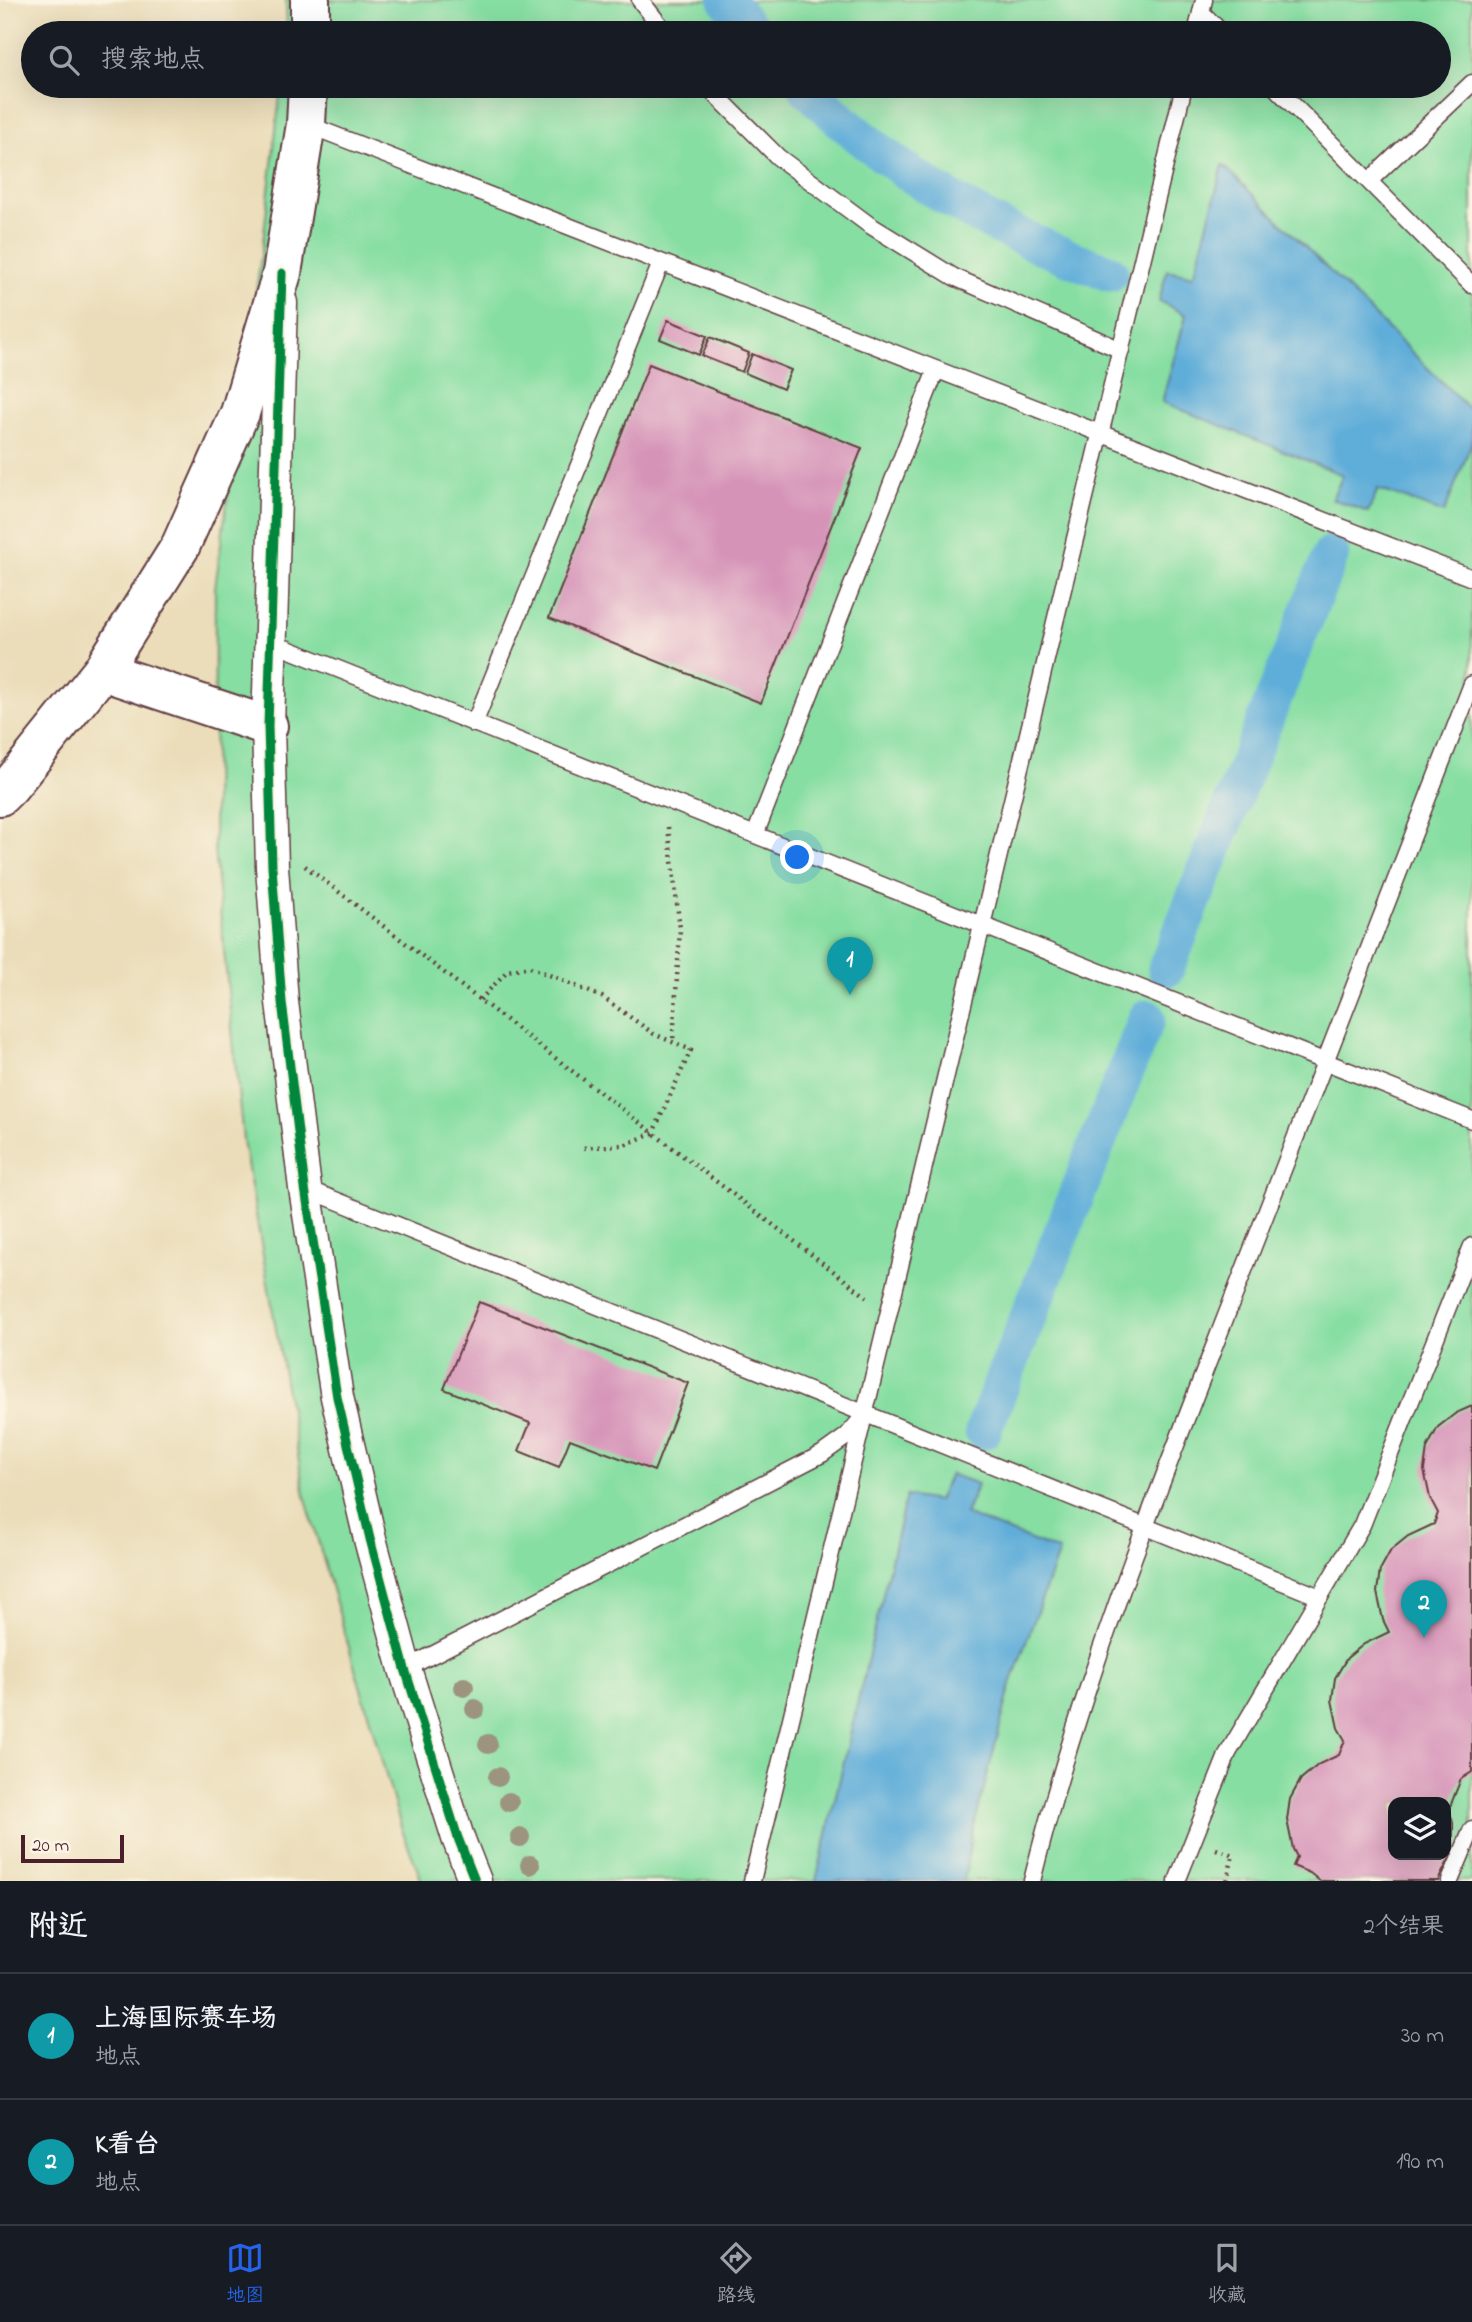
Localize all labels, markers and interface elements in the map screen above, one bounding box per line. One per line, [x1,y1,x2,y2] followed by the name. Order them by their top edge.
[21,21,1451,98] search box
[45,41,83,79] icon: search
[101,42,205,80] text: 搜索地点
[780,840,814,874] your location
[827,937,873,995] pin: 1
[1401,1580,1447,1638] pin: 2
[1388,1797,1451,1860] map controls
[1388,1797,1451,1860] button: layers
[21,1832,124,1864] scale bar
[32,1833,69,1860] text: 20 m
[28,1906,88,1950] text: 附近
[1364,1911,1444,1944] text: 2个结果
[95,2001,277,2039] text: 上海国际赛车场
[47,2020,55,2053] text: 1
[1401,2020,1444,2053] text: 30 m
[95,2041,141,2074] text: 地点
[95,2127,160,2165] text: K看台
[45,2146,57,2179] text: 2
[1396,2146,1444,2179] text: 190 m
[95,2167,141,2200] text: 地点
[226,2239,264,2310] tab: 地图
[717,2239,755,2310] tab: 路线
[1208,2239,1246,2310] tab: 收藏

